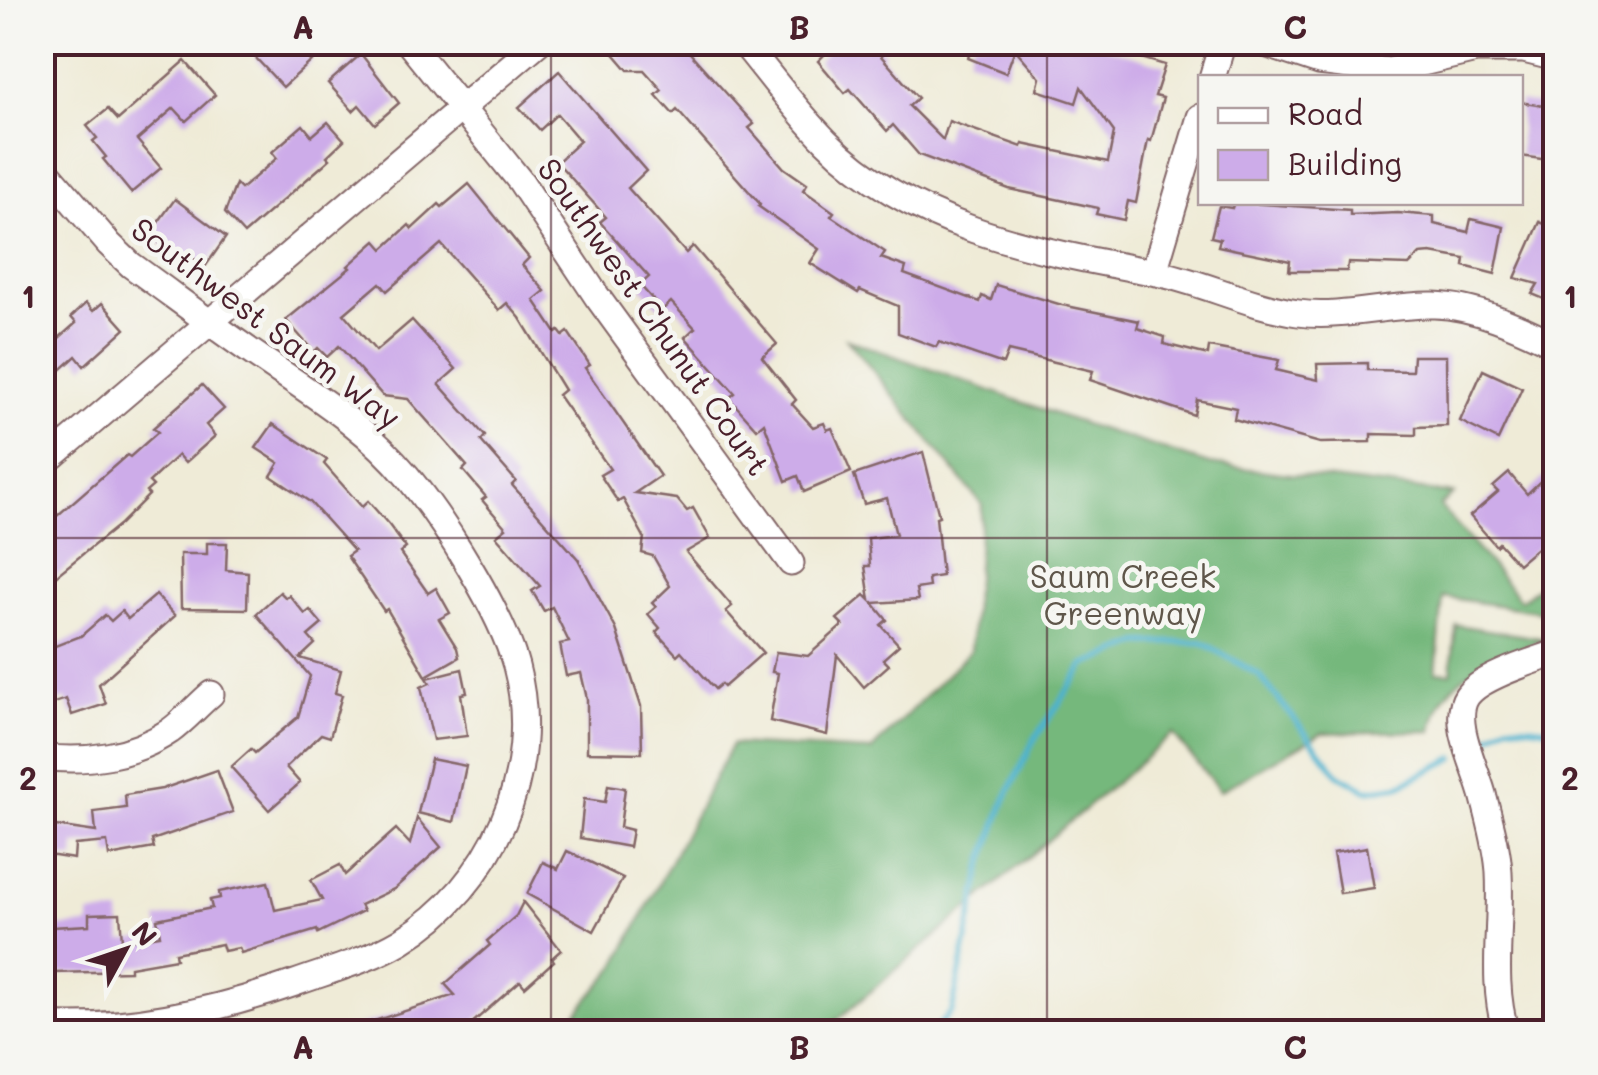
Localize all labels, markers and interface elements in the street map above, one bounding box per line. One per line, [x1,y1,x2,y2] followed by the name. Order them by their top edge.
[292,5,314,47] text: A
[788,5,810,47] text: B
[1283,5,1307,47] text: C
[1198,75,1523,205] legend
[1288,93,1363,133] text: Road
[1288,143,1402,183] text: Building
[529,149,781,483] street label: Southwest Chunut Court
[123,207,410,438] street label: Southwest Saum Way
[21,274,35,316] text: 1
[1563,274,1577,316] text: 1
[1030,554,1216,634] park label: Saum Creek Greenway
[19,756,37,798] text: 2
[1561,756,1579,798] text: 2
[75,900,175,1000] north arrow
[124,914,166,953] text: N
[292,1025,314,1067] text: A
[788,1025,810,1067] text: B
[1283,1025,1307,1067] text: C

